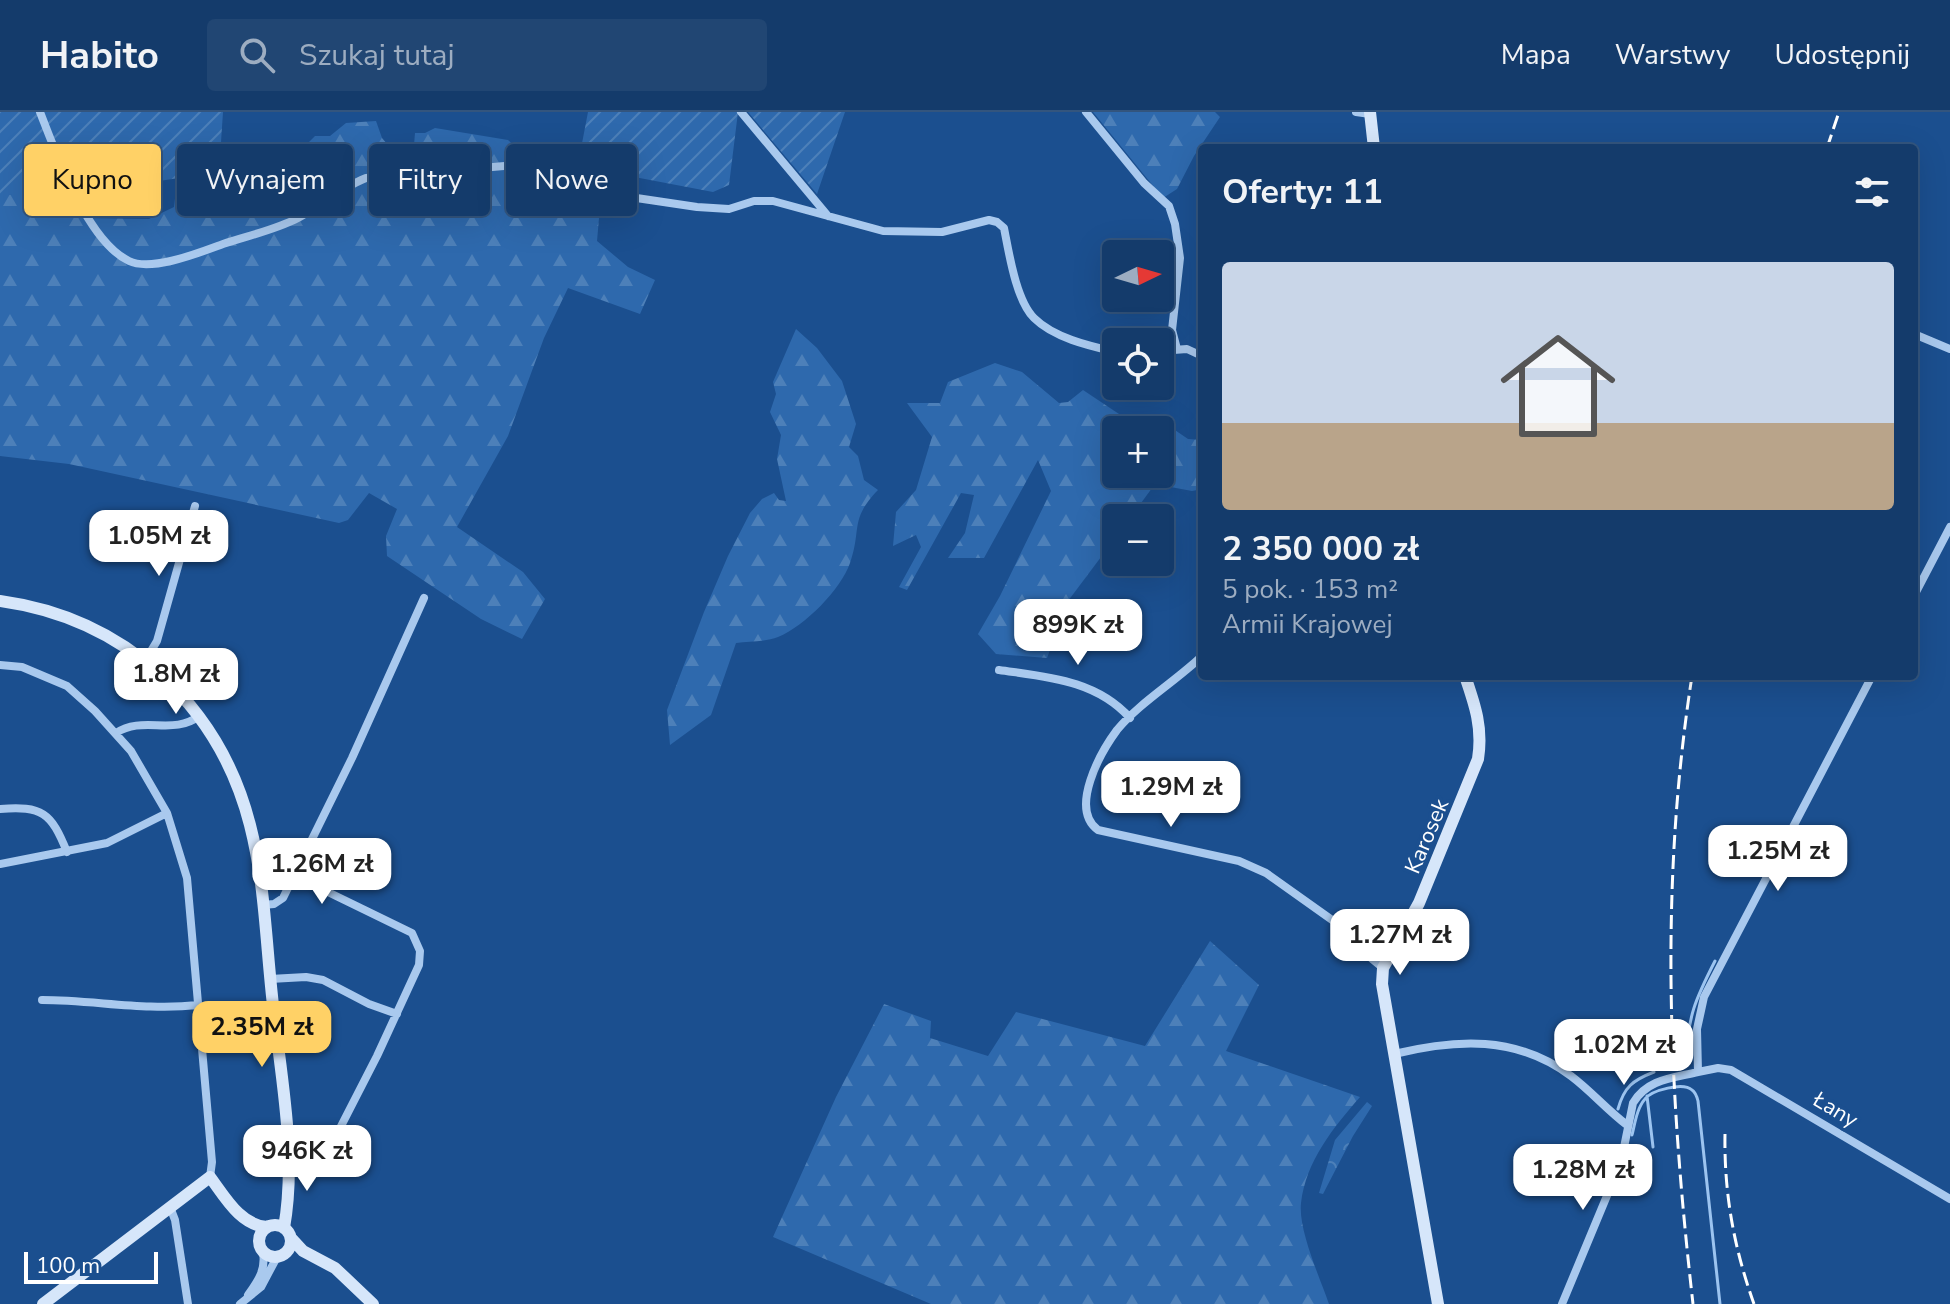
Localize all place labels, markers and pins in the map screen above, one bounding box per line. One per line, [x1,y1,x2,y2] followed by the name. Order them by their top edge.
[76,510,242,578] pin: 1.05M zł
[1004,599,1152,667] pin: 899K zł
[102,648,250,716] pin: 1.8M zł
[1088,761,1254,829] pin: 1.29M zł
[1695,825,1861,893] pin: 1.25M zł
[239,838,405,906] pin: 1.26M zł
[1317,909,1483,977] pin: 1.27M zł
[179,1001,345,1069] pin: 2.35M zł
[1541,1019,1707,1087] pin: 1.02M zł
[233,1125,381,1193] pin: 946K zł
[1500,1144,1666,1212] pin: 1.28M zł

